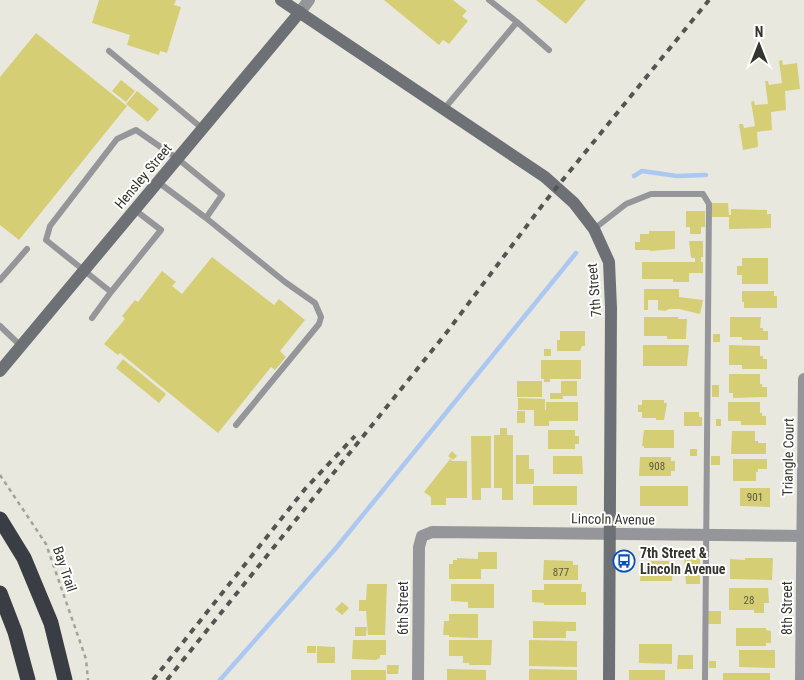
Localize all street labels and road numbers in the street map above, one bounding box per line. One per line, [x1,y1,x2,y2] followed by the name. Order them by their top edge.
[111,140,175,212] street label: Hensley Street
[584,262,604,318] street label: 7th Street
[779,418,797,496] street label: Triangle Court
[571,510,655,528] street label: Lincoln Avenue
[50,544,80,594] street label: Bay Trail
[395,581,411,635] street label: 6th Street
[779,581,795,635] street label: 8th Street

